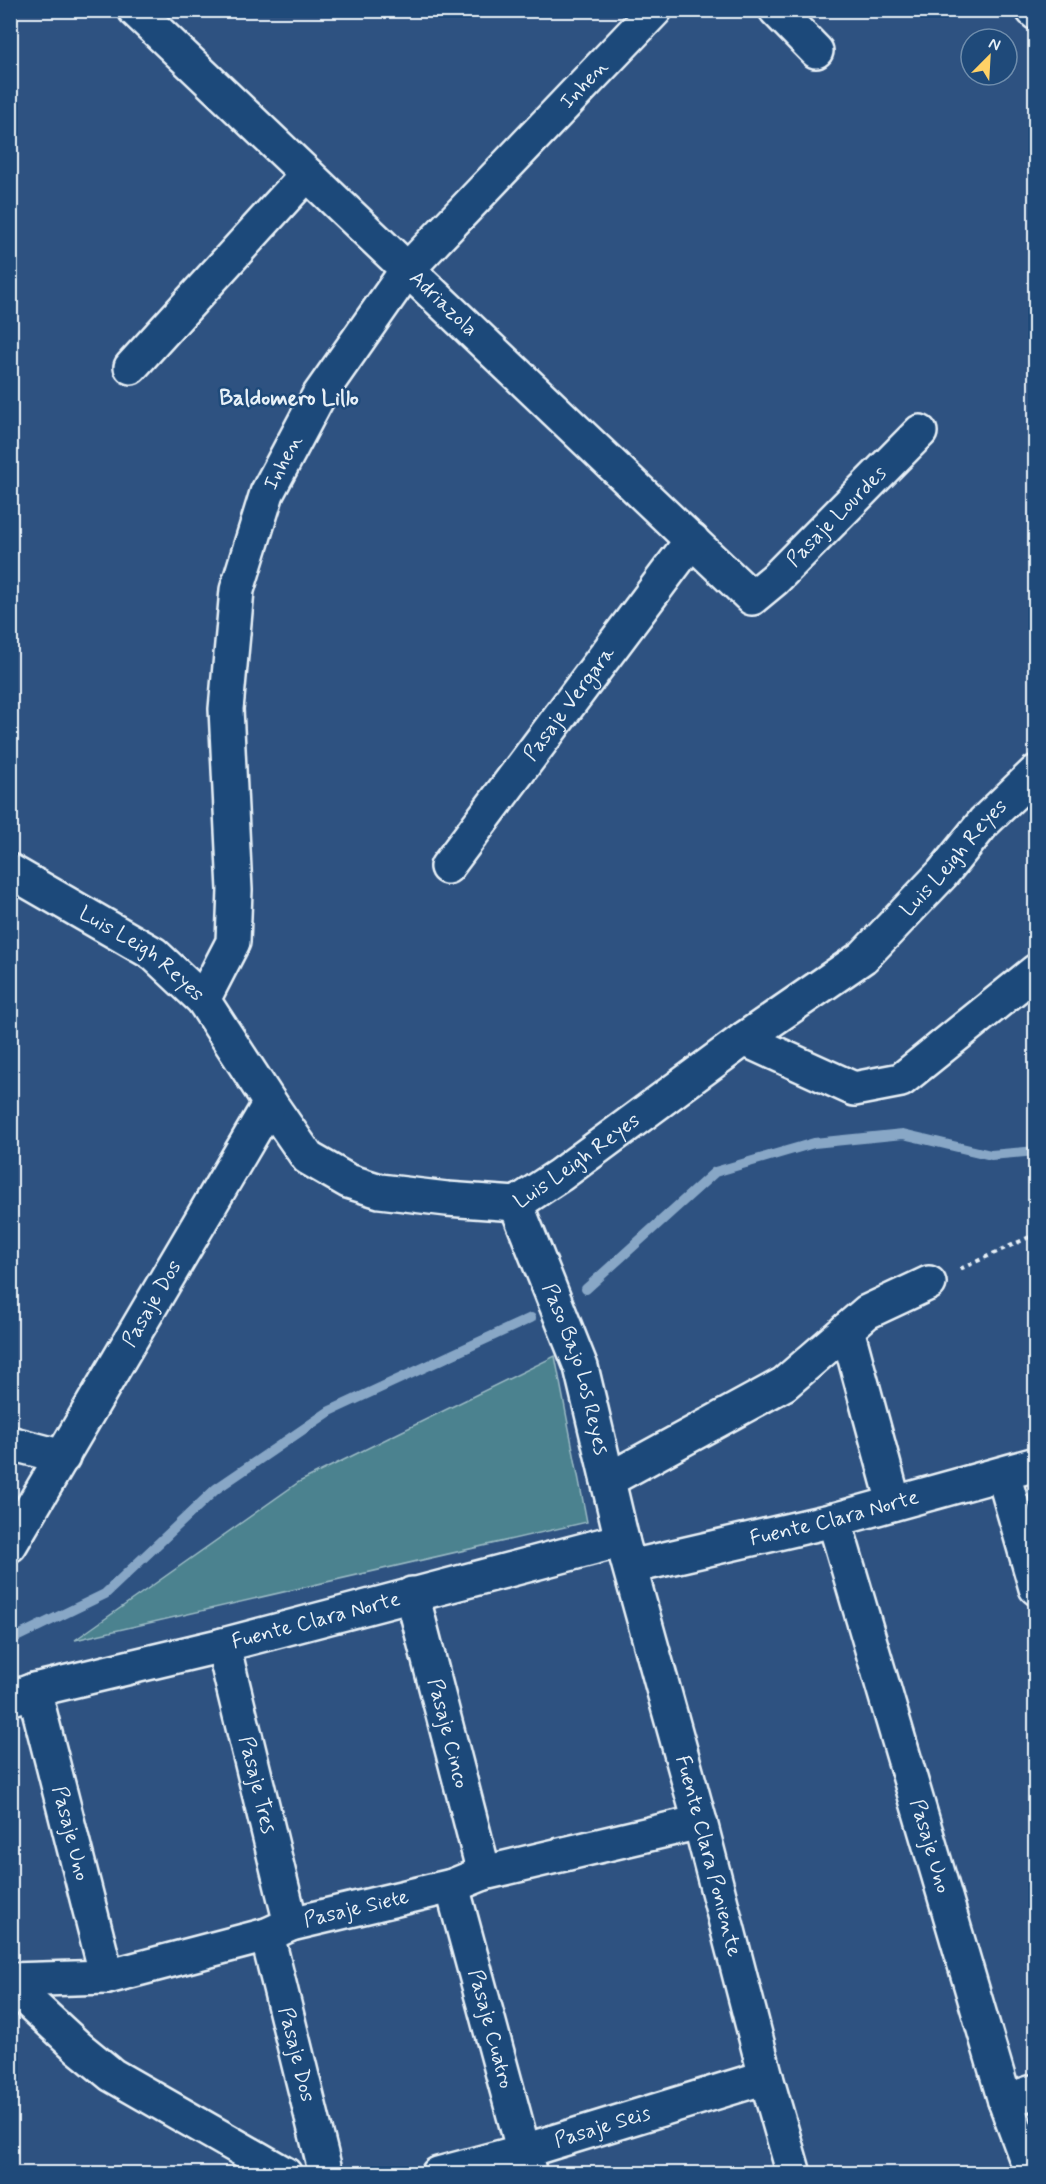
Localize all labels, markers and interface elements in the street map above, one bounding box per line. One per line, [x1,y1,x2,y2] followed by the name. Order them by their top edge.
[959,27,1019,87] north arrow
[985,33,1004,56] text: N
[554,53,615,115] street label: Inhen
[403,265,484,343] street label: Adriazola
[219,385,359,413] district label: Baldomero Lillo
[257,430,309,495] street label: Inhen
[780,460,893,573] street label: Pasaje Lourdes
[517,640,622,767] street label: Pasaje Vergara
[894,793,1014,923] street label: Luis Leigh Reyes
[74,900,210,1008] street label: Luis Leigh Reyes
[508,1107,646,1216] street label: Luis Leigh Reyes
[115,1255,189,1352] street label: Pasaje Dos
[535,1279,615,1458] street label: Paso Bajo Los Reyes
[747,1483,922,1553] street label: Fuente Clara Norte
[229,1585,403,1656] street label: Fuente Clara Norte
[420,1676,476,1791] street label: Pasaje Cinco
[232,1733,282,1836] street label: Pasaje Tres
[668,1752,748,1960] street label: Fuente Clara Poniente
[45,1783,96,1884] street label: Pasaje Uno
[903,1796,957,1896] street label: Pasaje Uno
[301,1883,412,1934] street label: Pasaje Siete
[461,1966,520,2092] street label: Pasaje Cuatro
[271,2004,322,2105] street label: Pasaje Dos
[551,2099,654,2155] street label: Pasaje Seis

